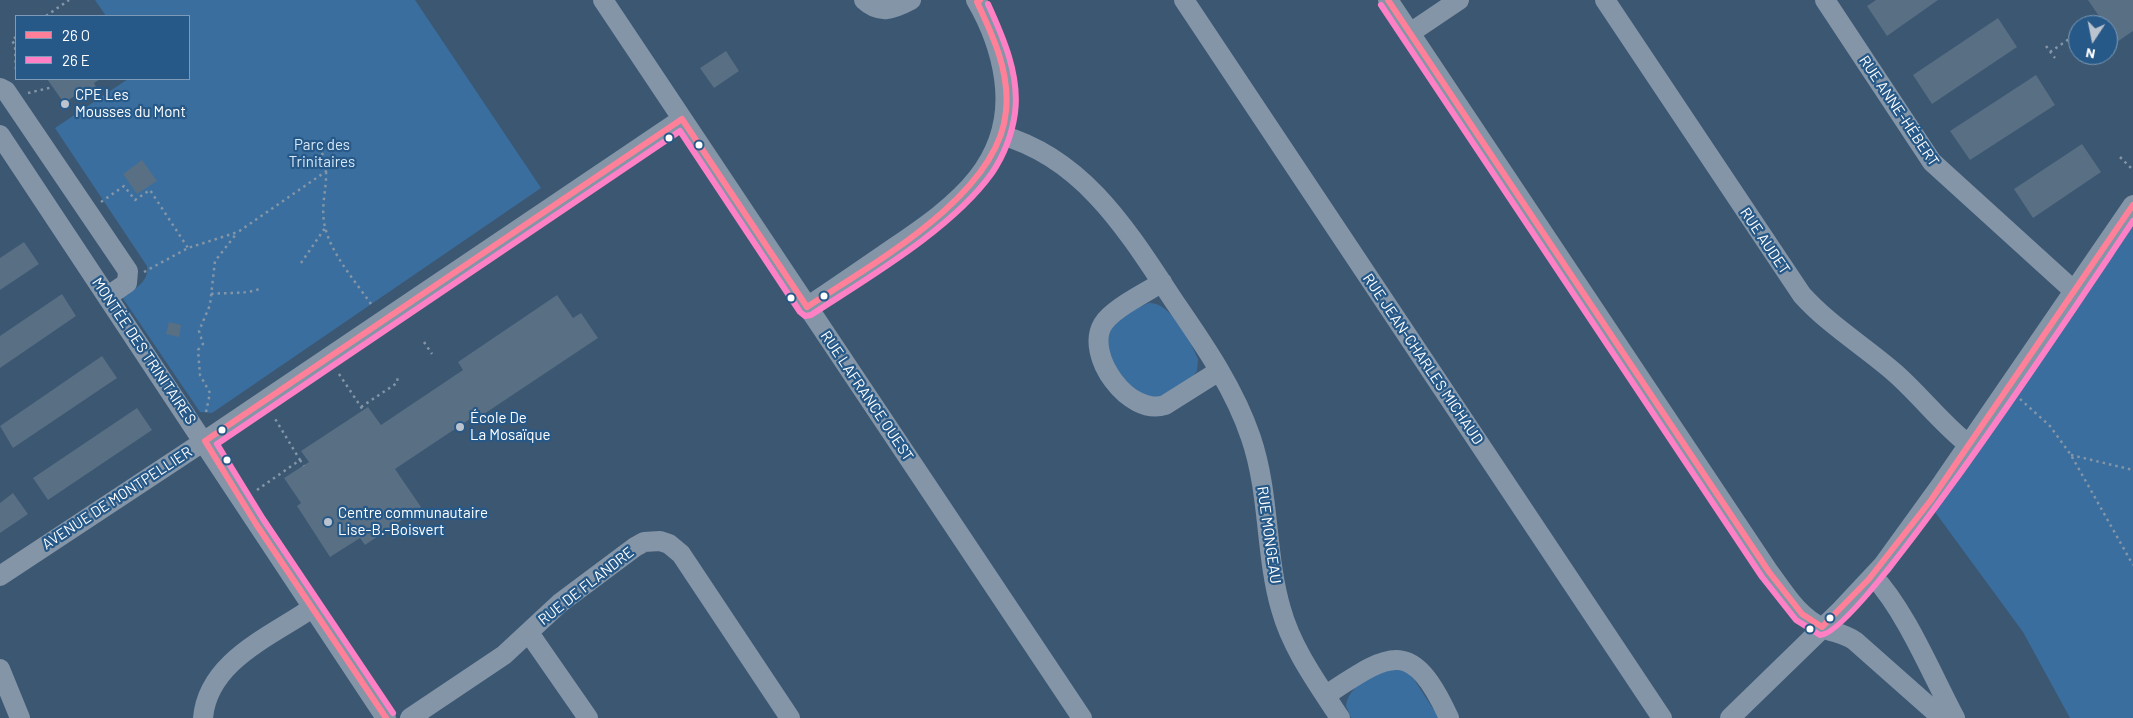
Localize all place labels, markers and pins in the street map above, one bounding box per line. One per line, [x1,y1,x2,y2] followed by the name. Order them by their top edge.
[75,86,186,121] place label: CPE Les Mousses du Mont
[59,98,71,110] marker: CPE Les Mousses du Mont
[664,133,674,143] unlabelled marker
[694,140,704,150] unlabelled marker
[819,291,829,301] unlabelled marker
[786,293,796,303] unlabelled marker
[470,409,550,444] place label: École De La Mosaïque
[454,421,466,433] marker: École De La Mosaïque
[217,425,227,435] unlabelled marker
[222,455,232,465] unlabelled marker
[338,504,488,539] place label: Centre communautaire Lise-B.-Boisvert
[322,516,334,528] marker: Centre communautaire Lise-B.-Boisvert
[1825,613,1835,623] unlabelled marker
[1805,624,1815,634] unlabelled marker

